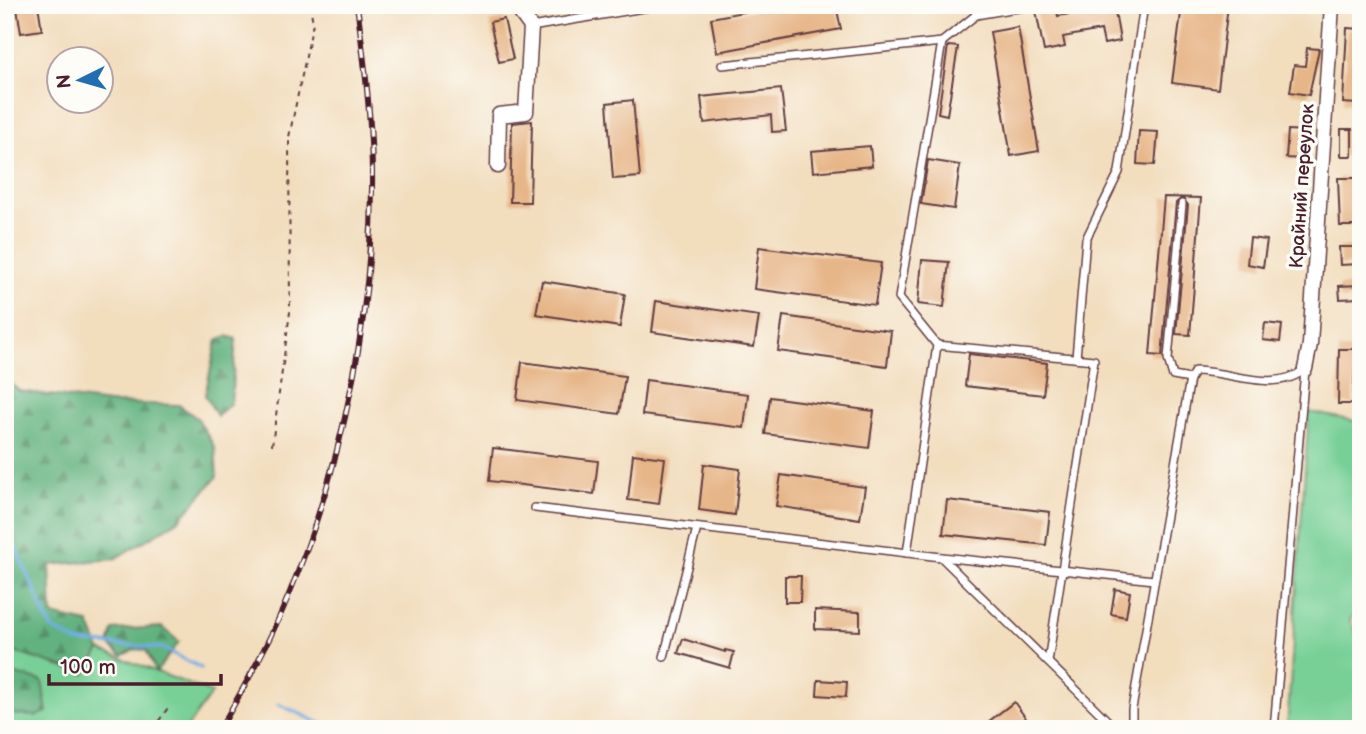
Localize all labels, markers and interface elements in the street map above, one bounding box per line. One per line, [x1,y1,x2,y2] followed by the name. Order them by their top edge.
[46,46,116,116] north arrow
[52,73,77,89] text: N
[1285,103,1320,269] street label: Крайний переулок
[49,643,220,687] scale bar
[60,655,116,680] text: 100 m

